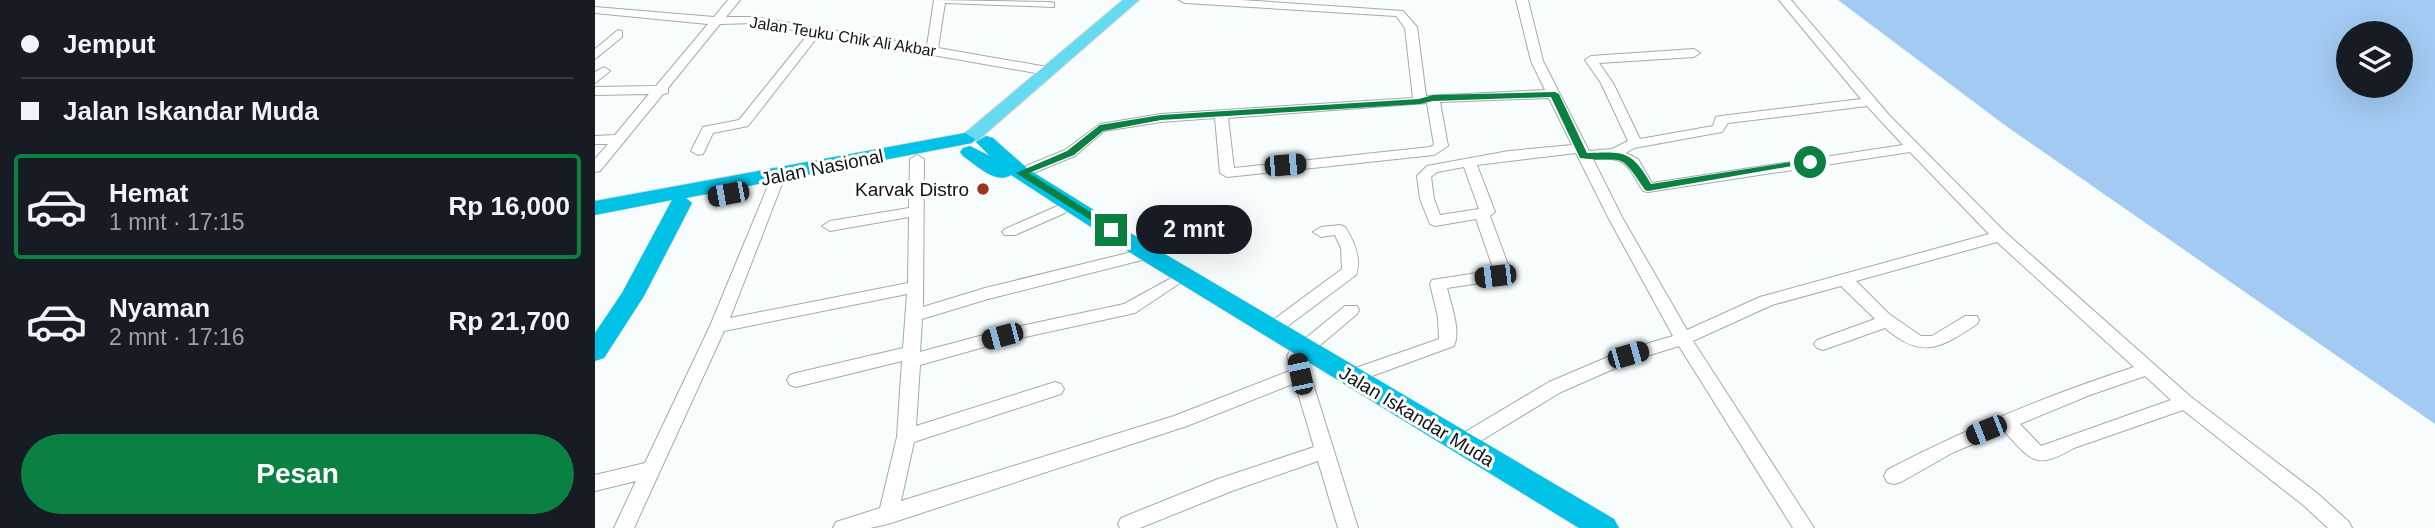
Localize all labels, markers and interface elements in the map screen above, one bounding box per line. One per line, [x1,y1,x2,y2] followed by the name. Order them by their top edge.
[749,13,938,60] street label: Jalan Teuku Chik Ali Akbar
[2336,21,2413,98] map controls
[2336,21,2413,98] button: layers
[63,29,155,59] text: Jemput
[63,96,319,126] text: Jalan Iskandar Muda
[759,145,885,190] street label: Jalan Nasional
[1794,146,1826,178] route start
[1264,153,1307,177] car
[25,175,88,238] icon: car
[109,178,188,208] text: Hemat
[855,179,969,200] place label: Karvak Distro
[706,180,751,208] car
[975,181,991,197] marker: Karvak Distro
[449,191,570,221] text: Rp 16,000
[1135,205,1251,254] callout: 2 mnt
[109,209,245,235] text: 1 mnt · 17:15
[1095,214,1127,246] route end
[1163,216,1225,242] text: 2 mnt
[1473,263,1518,289] car
[25,290,88,353] icon: car
[109,293,210,323] text: Nyaman
[449,306,570,336] text: Rp 21,700
[979,320,1026,352] car
[109,324,245,350] text: 2 mnt · 17:16
[1605,339,1652,371] car
[1286,351,1315,397] car
[1336,362,1498,471] street label: Jalan Iskandar Muda
[1963,412,2010,448] car
[21,434,574,514] button: Pesan

